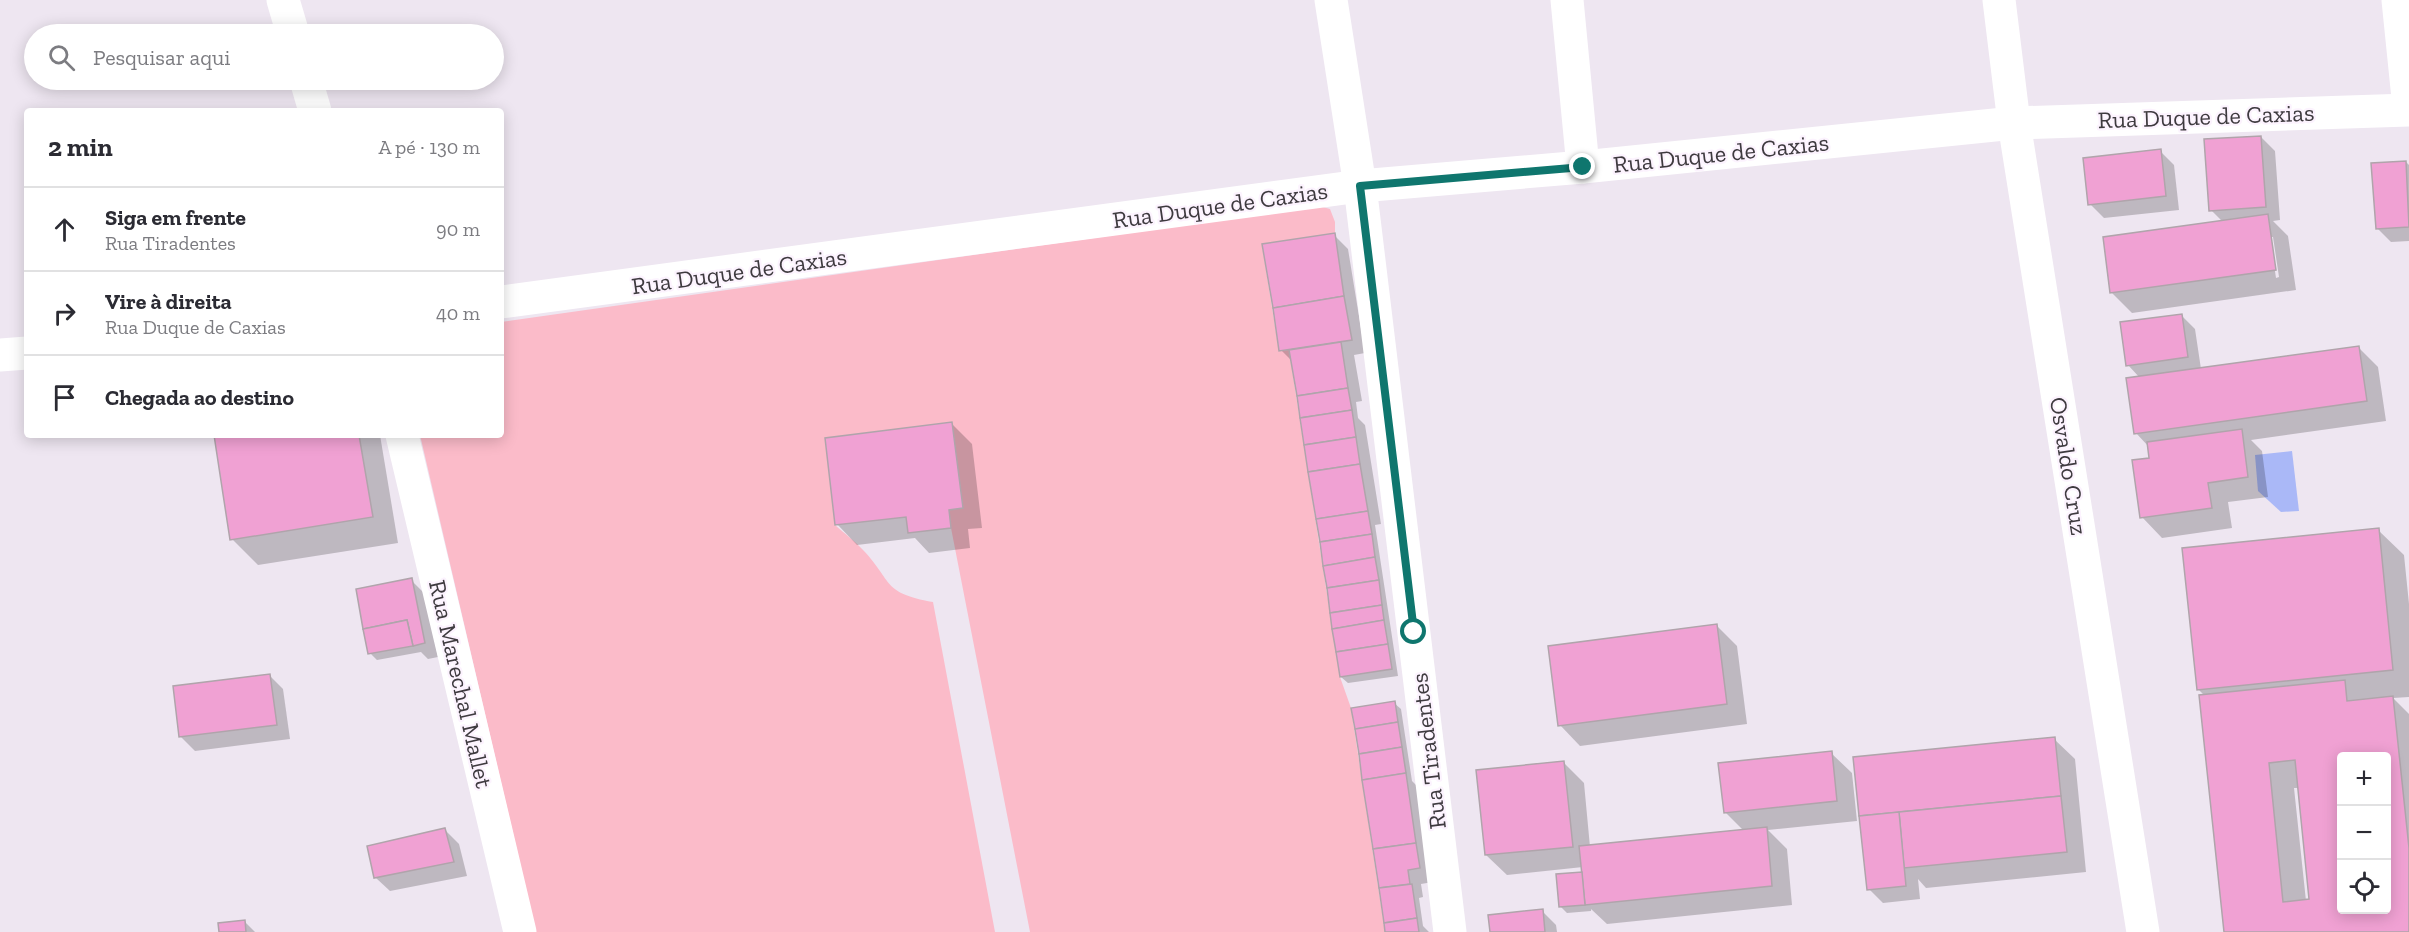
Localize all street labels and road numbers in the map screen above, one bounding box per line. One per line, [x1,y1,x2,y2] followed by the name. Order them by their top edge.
[2097,98,2315,134] street label: Rua Duque de Caxias
[1612,127,1830,179] street label: Rua Duque de Caxias
[1111,176,1329,234] street label: Rua Duque de Caxias
[630,242,848,300] street label: Rua Duque de Caxias
[2044,395,2094,537] street label: Osvaldo Cruz
[423,577,499,791] street label: Rua Marechal Mallet
[1404,671,1452,831] street label: Rua Tiradentes

